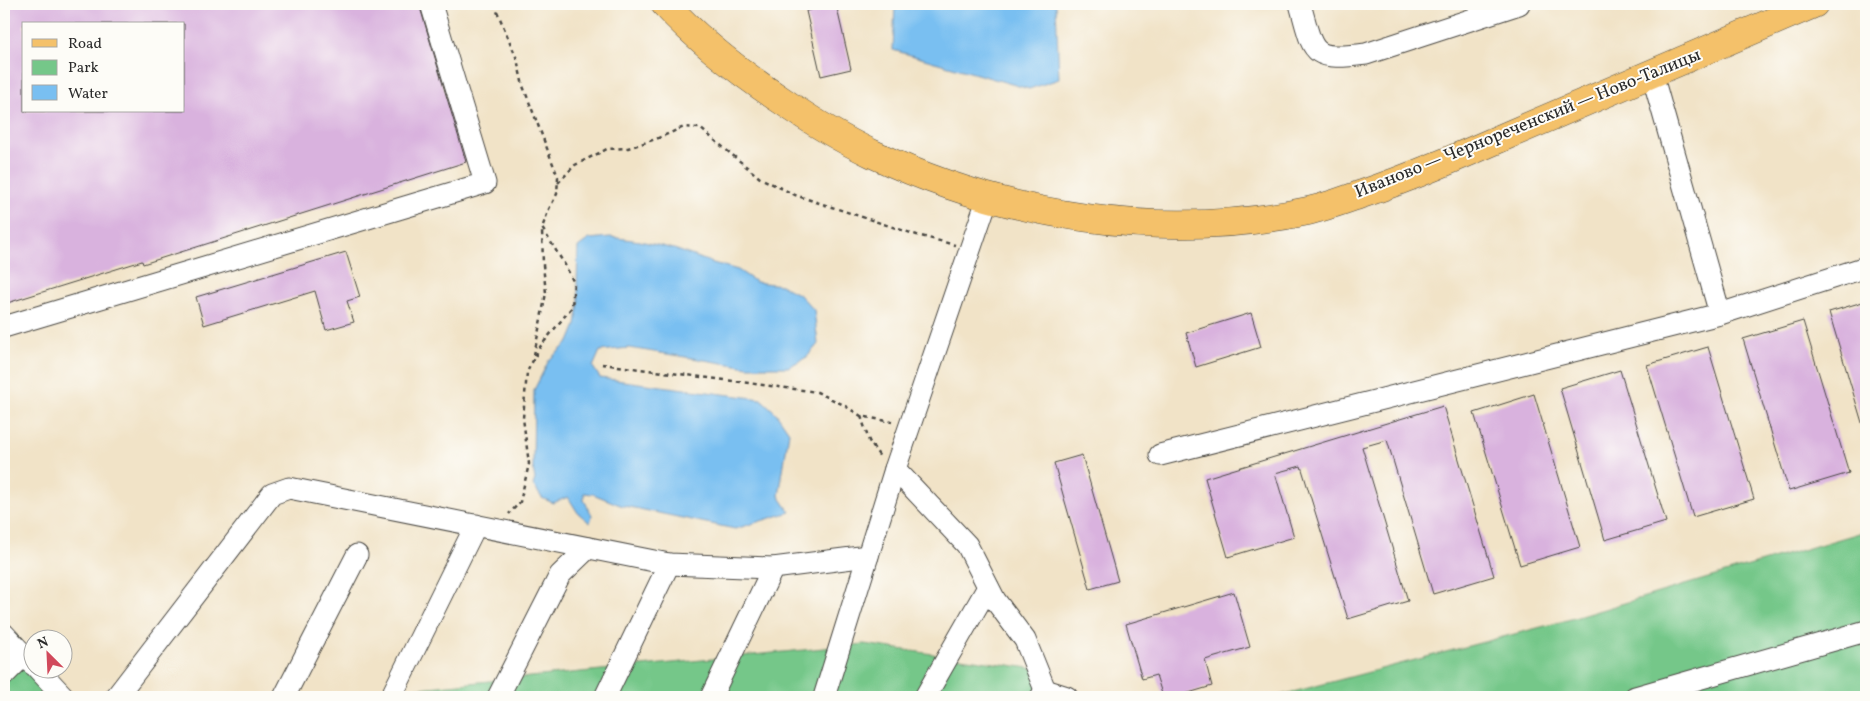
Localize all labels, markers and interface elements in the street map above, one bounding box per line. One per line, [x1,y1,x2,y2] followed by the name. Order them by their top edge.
[22,22,185,112] legend
[68,34,102,55] text: Road
[1351,43,1705,205] street label: Иваново — Чернореченский — Ново-Талицы
[68,58,99,79] text: Park
[68,84,108,105] text: Water
[22,628,72,678] north arrow
[35,633,52,654] text: N

